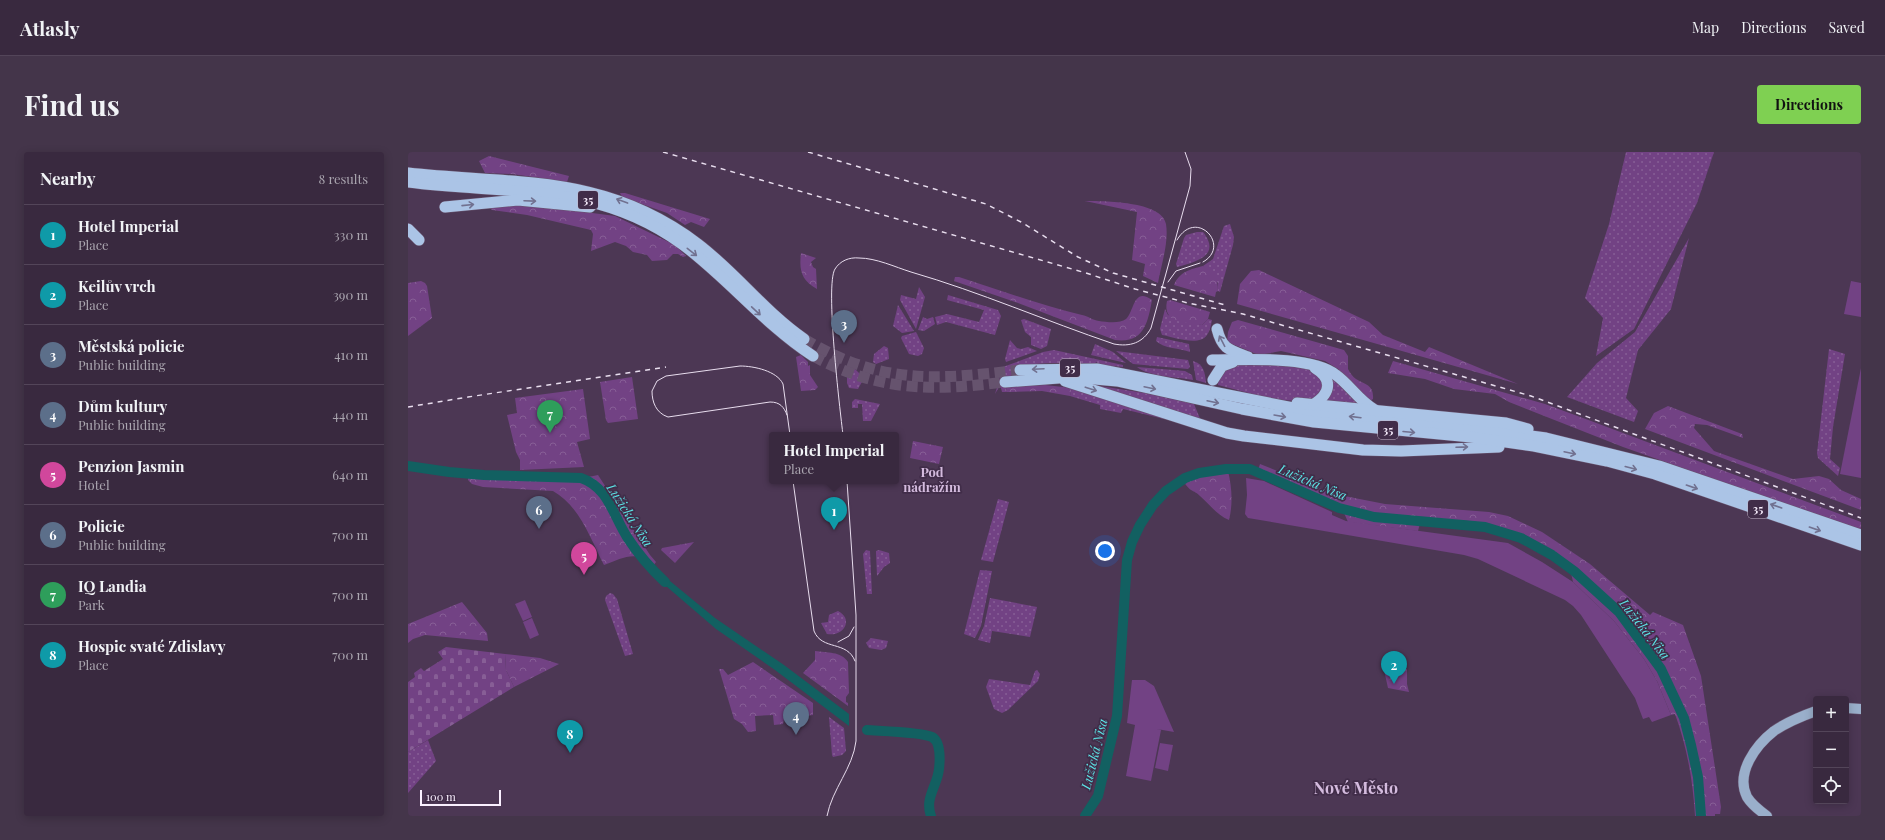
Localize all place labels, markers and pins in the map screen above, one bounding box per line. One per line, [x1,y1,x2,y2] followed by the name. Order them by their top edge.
[831,310,857,343] pin: 3
[537,400,563,433] pin: 7
[526,496,552,529] pin: 6
[821,497,847,530] pin: 1
[571,542,597,575] pin: 5
[1381,651,1407,684] pin: 2
[783,702,809,735] pin: 4
[557,720,583,753] pin: 8

